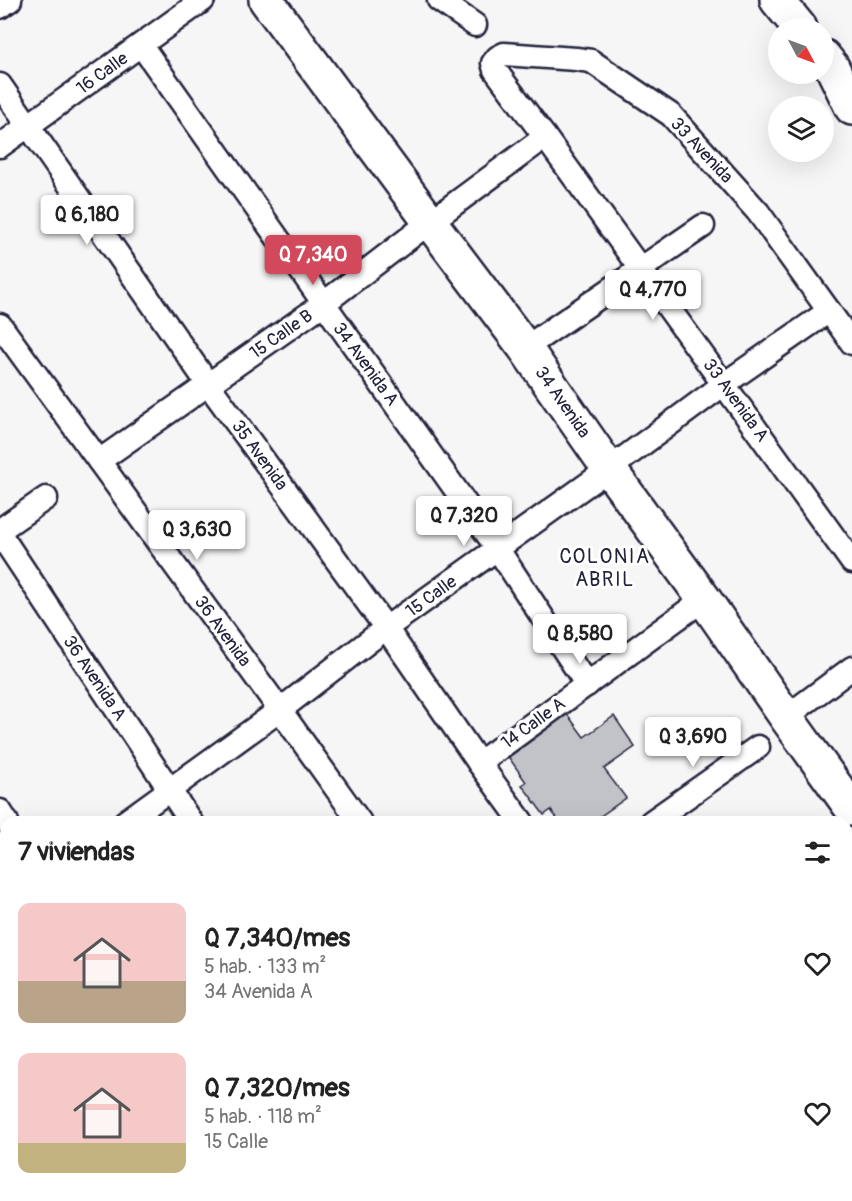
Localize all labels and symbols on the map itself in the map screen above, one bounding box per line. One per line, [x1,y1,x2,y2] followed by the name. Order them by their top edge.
[768,18,834,84] north arrow
[72,47,133,100] street label: 16 Calle
[665,113,738,188] street label: 33 Avenida
[32,195,142,246] pin: Q 6,180
[258,235,368,286] pin: Q 7,340
[598,270,708,321] pin: Q 4,770
[245,304,317,364] street label: 15 Calle B
[328,318,404,411] street label: 34 Avenida A
[698,354,774,447] street label: 33 Avenida A
[530,362,596,443] street label: 34 Avenida
[226,416,293,495] street label: 35 Avenida
[409,496,519,547] pin: Q 7,320
[142,510,252,561] pin: Q 3,630
[560,544,650,592] district label: COLONIA ABRIL
[401,570,461,623] street label: 15 Calle
[189,591,256,671] street label: 36 Avenida
[525,614,635,665] pin: Q 8,580
[58,631,132,726] street label: 36 Avenida A
[497,692,570,754] street label: 14 Calle A
[638,717,748,768] pin: Q 3,690

